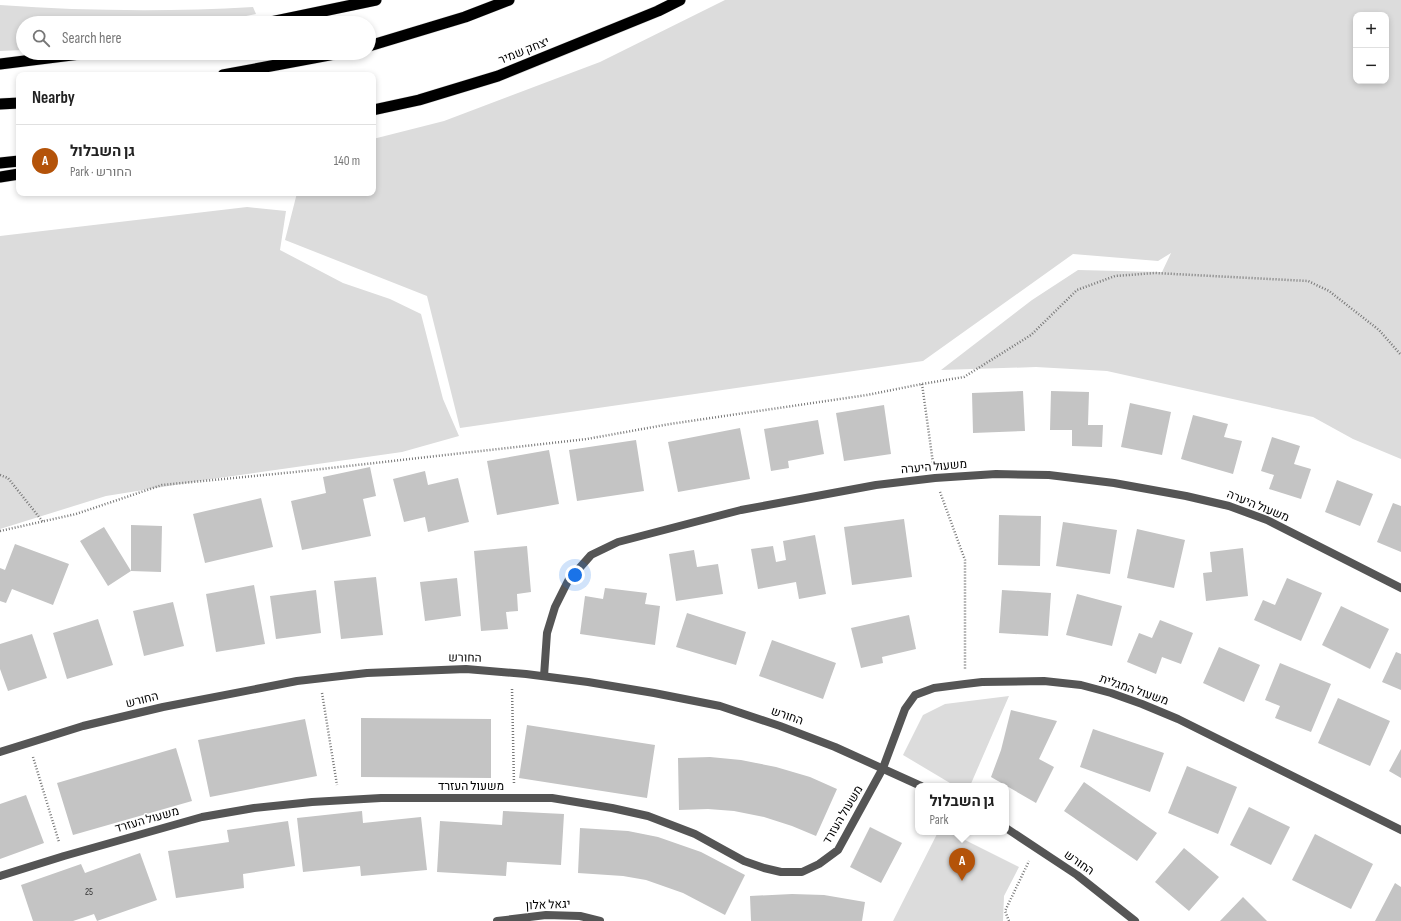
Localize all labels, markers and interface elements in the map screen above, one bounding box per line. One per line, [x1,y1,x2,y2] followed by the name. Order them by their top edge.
[1353,12,1389,84] map controls
[1353,12,1389,48] button: +
[16,16,376,60] search box
[30,27,52,49] icon: search
[62,29,122,48] text: Search here
[496,34,552,68] street label: יצחק שמיר
[1353,48,1389,84] button: −
[32,88,75,108] text: Nearby
[70,142,135,161] text: גן השבלול
[42,153,48,169] text: A
[334,153,360,169] text: 140 m
[70,164,132,180] text: Park · החורש
[900,457,968,477] street label: משעול היערה
[1224,487,1292,525] street label: משעול היערה
[565,565,585,585] your location
[448,650,482,666] street label: החורש
[1097,671,1171,709] street label: משעול המגלית
[124,689,160,711] street label: החורש
[769,703,805,729] street label: החורש
[438,779,504,794] street label: משעול העזרד
[820,783,866,847] street label: משעול העזרד
[915,783,1009,835] popup
[930,792,995,811] text: גן השבלול
[113,804,181,836] street label: משעול העזרד
[930,812,949,828] text: Park
[1061,847,1097,879] street label: החורש
[949,848,975,881] pin: A
[85,886,93,898] house number: 25
[525,897,571,913] street label: יגאל אלון

